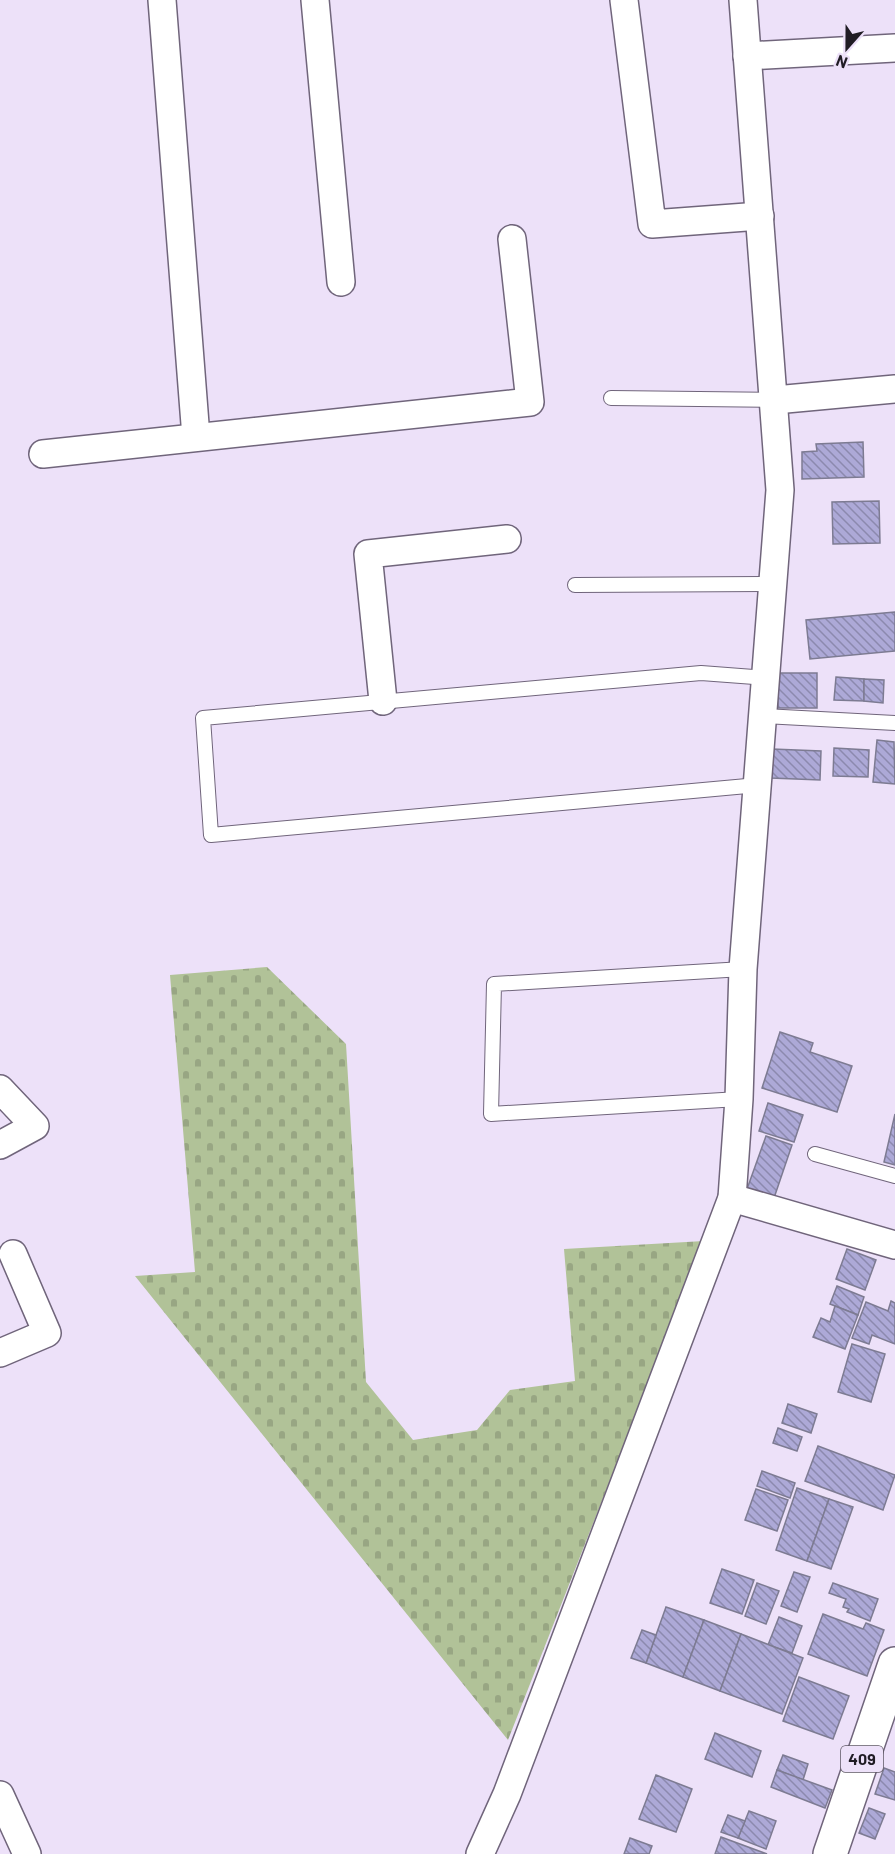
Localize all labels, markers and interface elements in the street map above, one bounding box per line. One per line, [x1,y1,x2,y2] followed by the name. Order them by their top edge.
[817,18,877,78] north arrow
[833,52,850,73] text: N
[841,1746,883,1772] road number: 409

